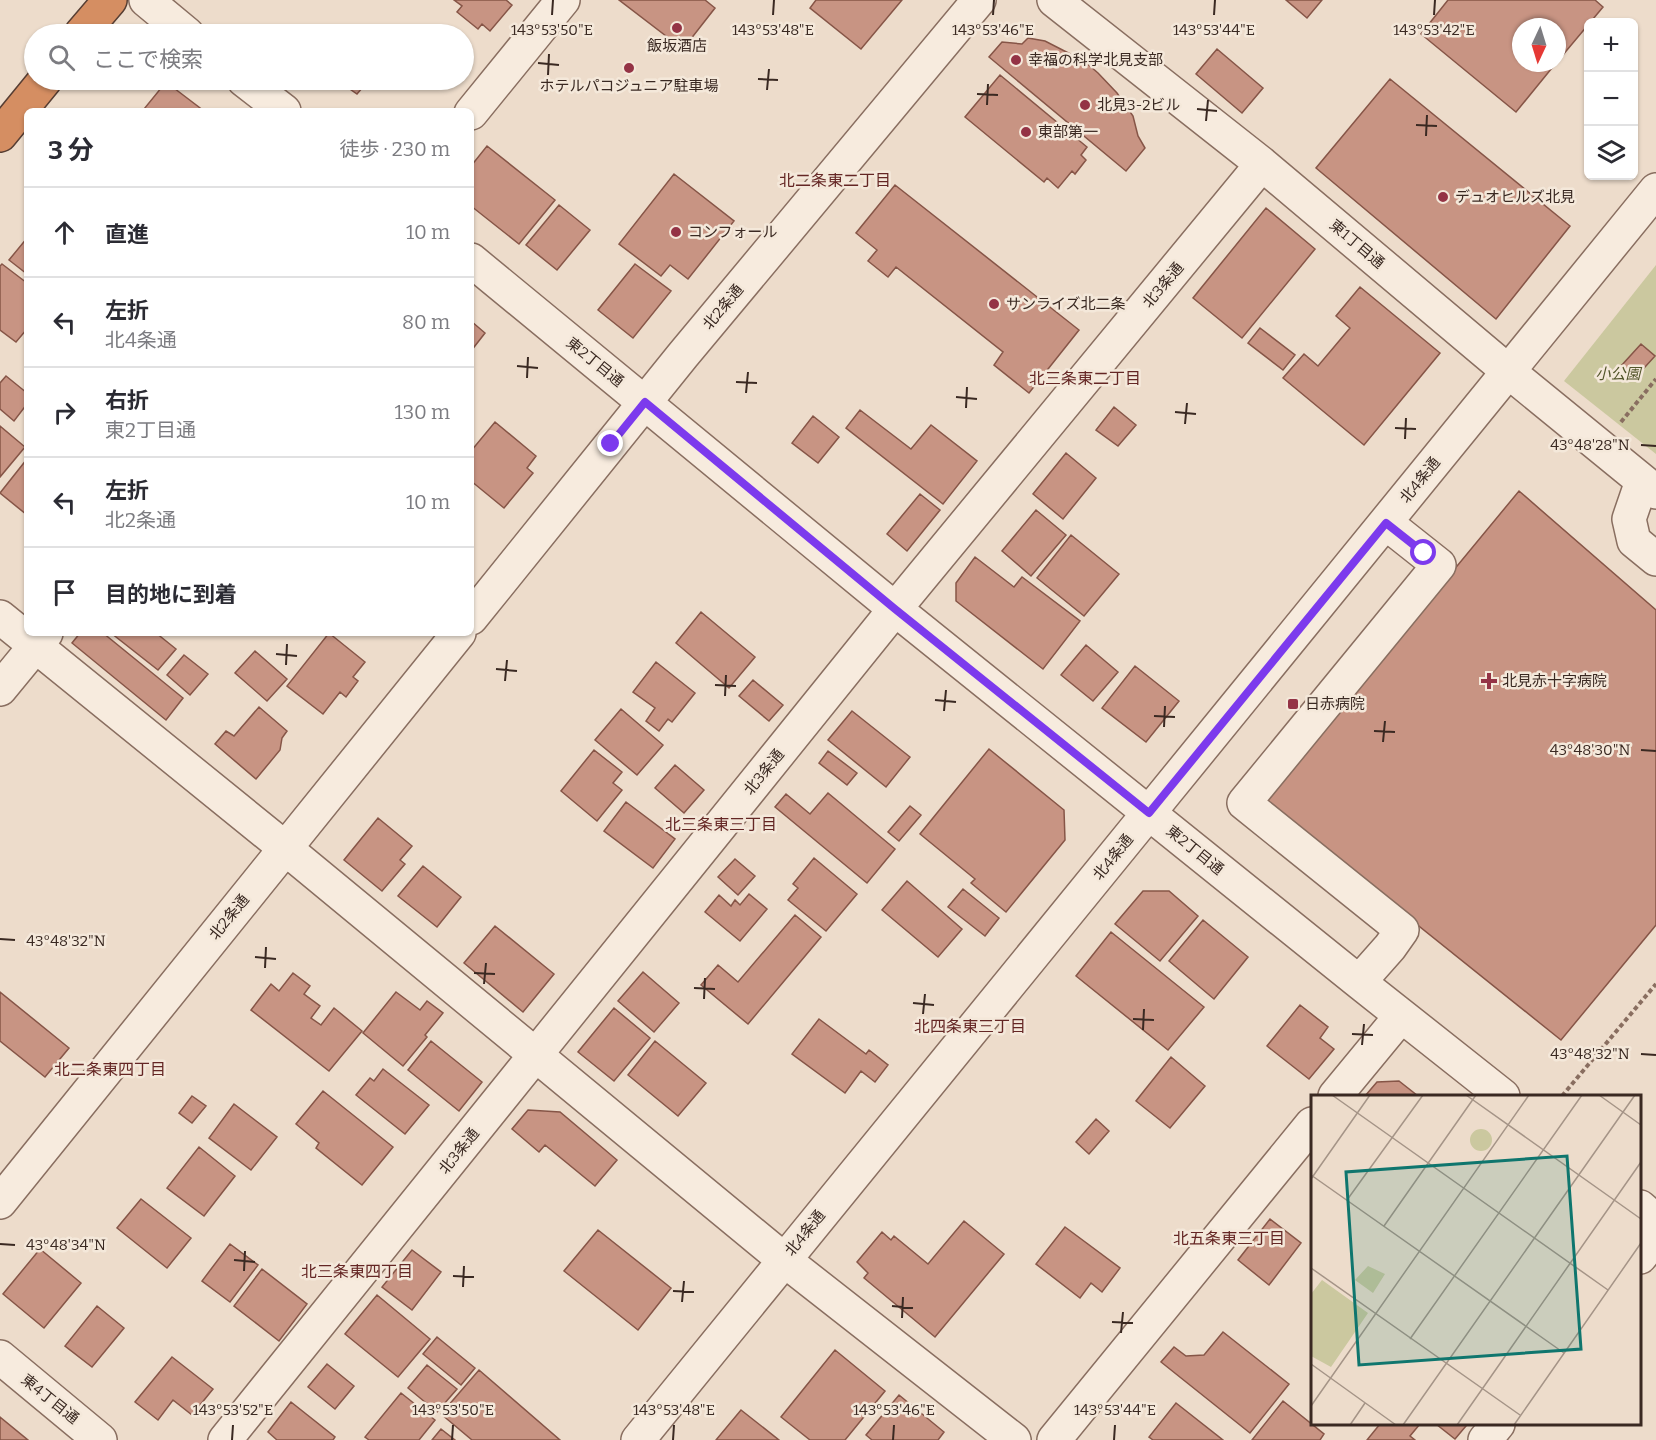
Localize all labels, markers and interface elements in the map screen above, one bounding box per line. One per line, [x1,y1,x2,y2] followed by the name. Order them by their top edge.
[1512,18,1566,72] north arrow
[1584,18,1638,180] map controls
[1584,18,1638,72] button: +
[511,21,593,39] text: 143°53'50"E
[670,21,684,35] marker: 飯坂酒店
[732,21,814,39] text: 143°53'48"E
[952,21,1034,39] text: 143°53'46"E
[1173,21,1255,39] text: 143°53'44"E
[1393,21,1475,39] text: 143°53'42"E
[24,24,474,90] search box
[647,37,707,55] place label: 飯坂酒店
[45,41,78,74] icon: search
[93,46,203,73] text: ここで検索
[1028,51,1163,69] place label: 幸福の科学北見支部
[1009,53,1023,67] marker: 幸福の科学北見支部
[622,61,636,75] marker: ホテルパコジュニア駐車場
[1584,72,1638,126] button: −
[540,77,718,95] place label: ホテルパコジュニア駐車場
[1097,96,1180,114] place label: 北見3-2ビル
[1078,98,1092,112] marker: 北見3-2ビル
[1038,123,1098,141] place label: 東部第一
[1019,125,1033,139] marker: 東部第一
[1584,126,1638,180] button: layers
[48,135,94,166] text: 3 分
[340,137,450,161] text: 徒歩 · 230 m
[779,171,891,190] district label: 北二条東二丁目
[1455,188,1575,206] place label: デュオヒルズ北見
[1436,190,1450,204] marker: デュオヒルズ北見
[48,216,81,249] icon: ahead
[1326,216,1388,272] street label: 東1丁目通
[406,220,450,244] text: 10 m
[105,221,149,248] text: 直進
[688,223,778,241] place label: コンフォール
[669,225,683,239] marker: コンフォール
[1139,259,1187,311] street label: 北3条通
[699,281,747,333] street label: 北2条通
[1006,295,1126,313] place label: サンライズ北二条
[105,297,149,324] text: 左折
[987,297,1001,311] marker: サンライズ北二条
[48,306,81,339] icon: left
[402,310,450,334] text: 80 m
[105,328,177,352] text: 北4条通
[563,334,627,390] street label: 東2丁目通
[1595,365,1642,383] park label: 小公園
[1029,369,1141,388] district label: 北三条東二丁目
[105,387,149,414] text: 右折
[48,396,81,429] icon: right
[395,400,450,424] text: 130 m
[105,418,196,442] text: 東2丁目通
[597,430,623,456] route end
[1550,436,1630,454] text: 43°48'28"N
[1396,453,1444,507] street label: 北4条通
[105,477,149,504] text: 左折
[48,486,81,519] icon: left
[406,490,450,514] text: 10 m
[105,508,176,532] text: 北2条通
[1410,539,1436,565] route start
[48,576,81,609] icon: arrive
[105,581,237,608] text: 目的地に到着
[1480,672,1498,690] marker: 北見赤十字病院
[1502,672,1607,690] place label: 北見赤十字病院
[1305,695,1365,713] place label: 日赤病院
[1286,697,1300,711] marker: 日赤病院
[1550,741,1630,759] text: 43°48'30"N
[740,746,788,798] street label: 北3条通
[665,815,777,834] district label: 北三条東三丁目
[1163,822,1227,878] street label: 東2丁目通
[1089,830,1137,884] street label: 北4条通
[205,891,253,943] street label: 北2条通
[26,932,106,950] text: 43°48'32"N
[914,1017,1026,1036] district label: 北四条東三丁目
[1550,1045,1630,1063] text: 43°48'32"N
[54,1060,166,1079] district label: 北二条東四丁目
[1311,1095,1641,1425] inset map
[435,1125,483,1177] street label: 北3条通
[781,1206,829,1260] street label: 北4条通
[1173,1229,1285,1248] district label: 北五条東三丁目
[26,1236,106,1254] text: 43°48'34"N
[301,1262,413,1281] district label: 北三条東四丁目
[18,1370,82,1428] street label: 東4丁目通
[193,1401,273,1419] text: 143°53'52"E
[412,1401,494,1419] text: 143°53'50"E
[633,1401,715,1419] text: 143°53'48"E
[853,1401,935,1419] text: 143°53'46"E
[1074,1401,1156,1419] text: 143°53'44"E

